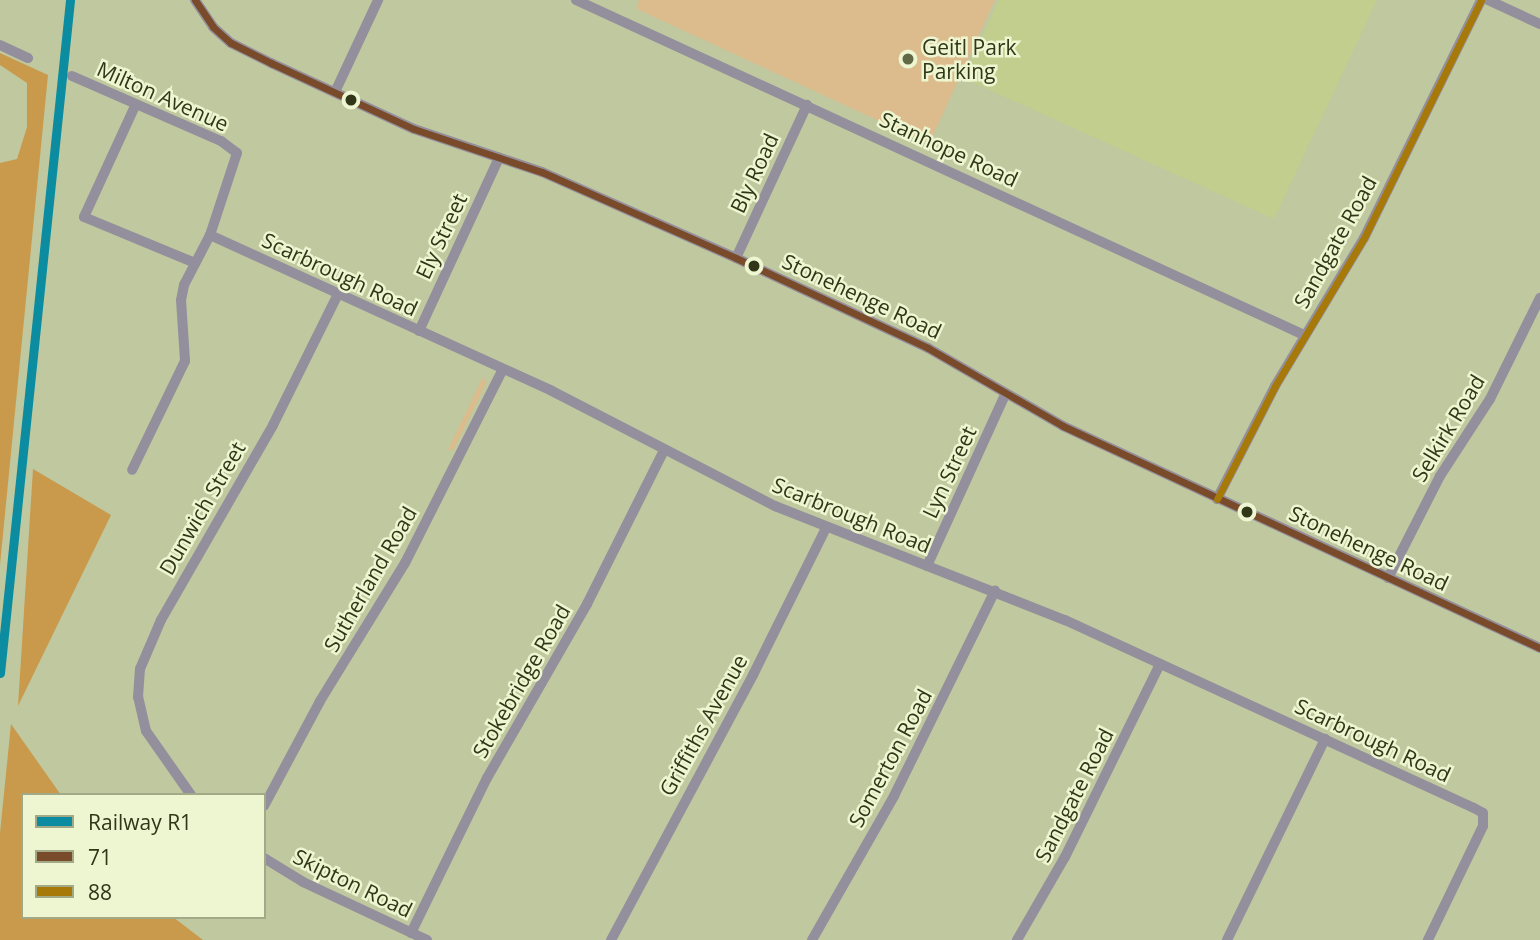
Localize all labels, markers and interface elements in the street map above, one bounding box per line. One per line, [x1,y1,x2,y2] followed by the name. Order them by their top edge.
[922,34,1017,84] place label: Geitl Park Parking
[900,51,916,67] marker: Geitl Park Parking
[93,56,233,136] street label: Milton Avenue
[344,93,358,107] unlabelled marker
[876,106,1022,192] street label: Stanhope Road
[725,129,783,217] street label: Bly Road
[1288,172,1382,312] street label: Sandgate Road
[410,189,472,283] street label: Ely Street
[258,227,422,321] street label: Scarbrough Road
[778,248,946,344] street label: Stonehenge Road
[747,259,761,273] unlabelled marker
[1406,370,1490,486] street label: Selkirk Road
[917,422,981,522] street label: Lyn Street
[154,437,250,579] street label: Dunwich Street
[769,472,935,558] street label: Scarbrough Road
[1285,500,1453,596] street label: Stonehenge Road
[318,502,422,656] street label: Sutherland Road
[1240,505,1254,519] unlabelled marker
[467,600,575,762] street label: Stokebridge Road
[654,650,752,800] street label: Griffiths Avenue
[843,685,937,831] street label: Somerton Road
[1291,693,1455,787] street label: Scarbrough Road
[1029,724,1119,866] street label: Sandgate Road
[21,793,266,919] legend
[88,808,192,836] text: Railway R1
[88,843,112,871] text: 71
[289,843,417,923] street label: Skipton Road
[88,878,112,906] text: 88

